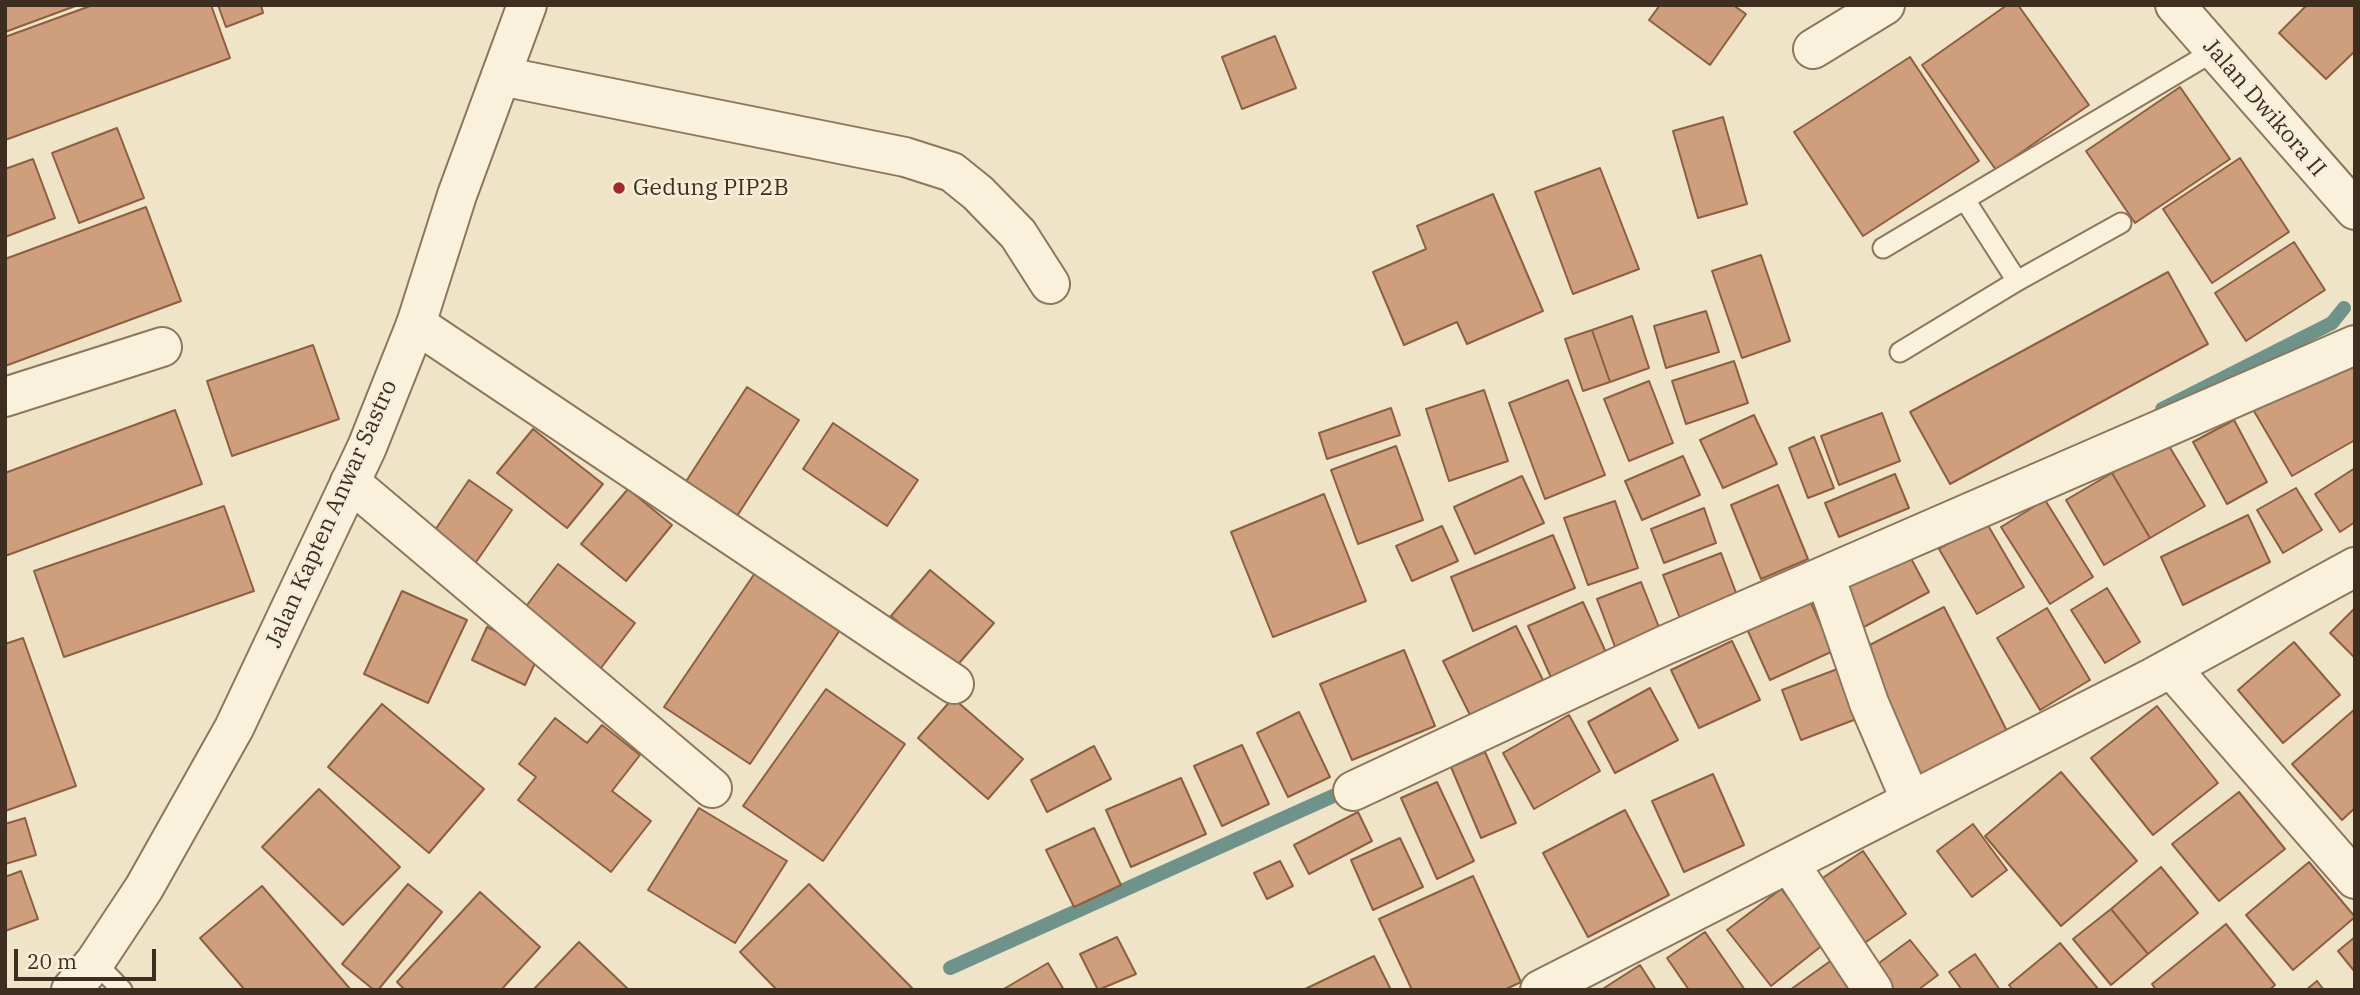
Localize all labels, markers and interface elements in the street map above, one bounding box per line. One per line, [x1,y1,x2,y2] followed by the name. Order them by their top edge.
[2197,33,2331,183] street label: Jalan Dwikora II
[633,174,789,202] place label: Gedung PIP2B
[611,180,627,196] marker: Gedung PIP2B
[260,376,404,652] street label: Jalan Kapten Anwar Sastro
[18,936,159,980] scale bar
[27,947,77,975] text: 20 m

